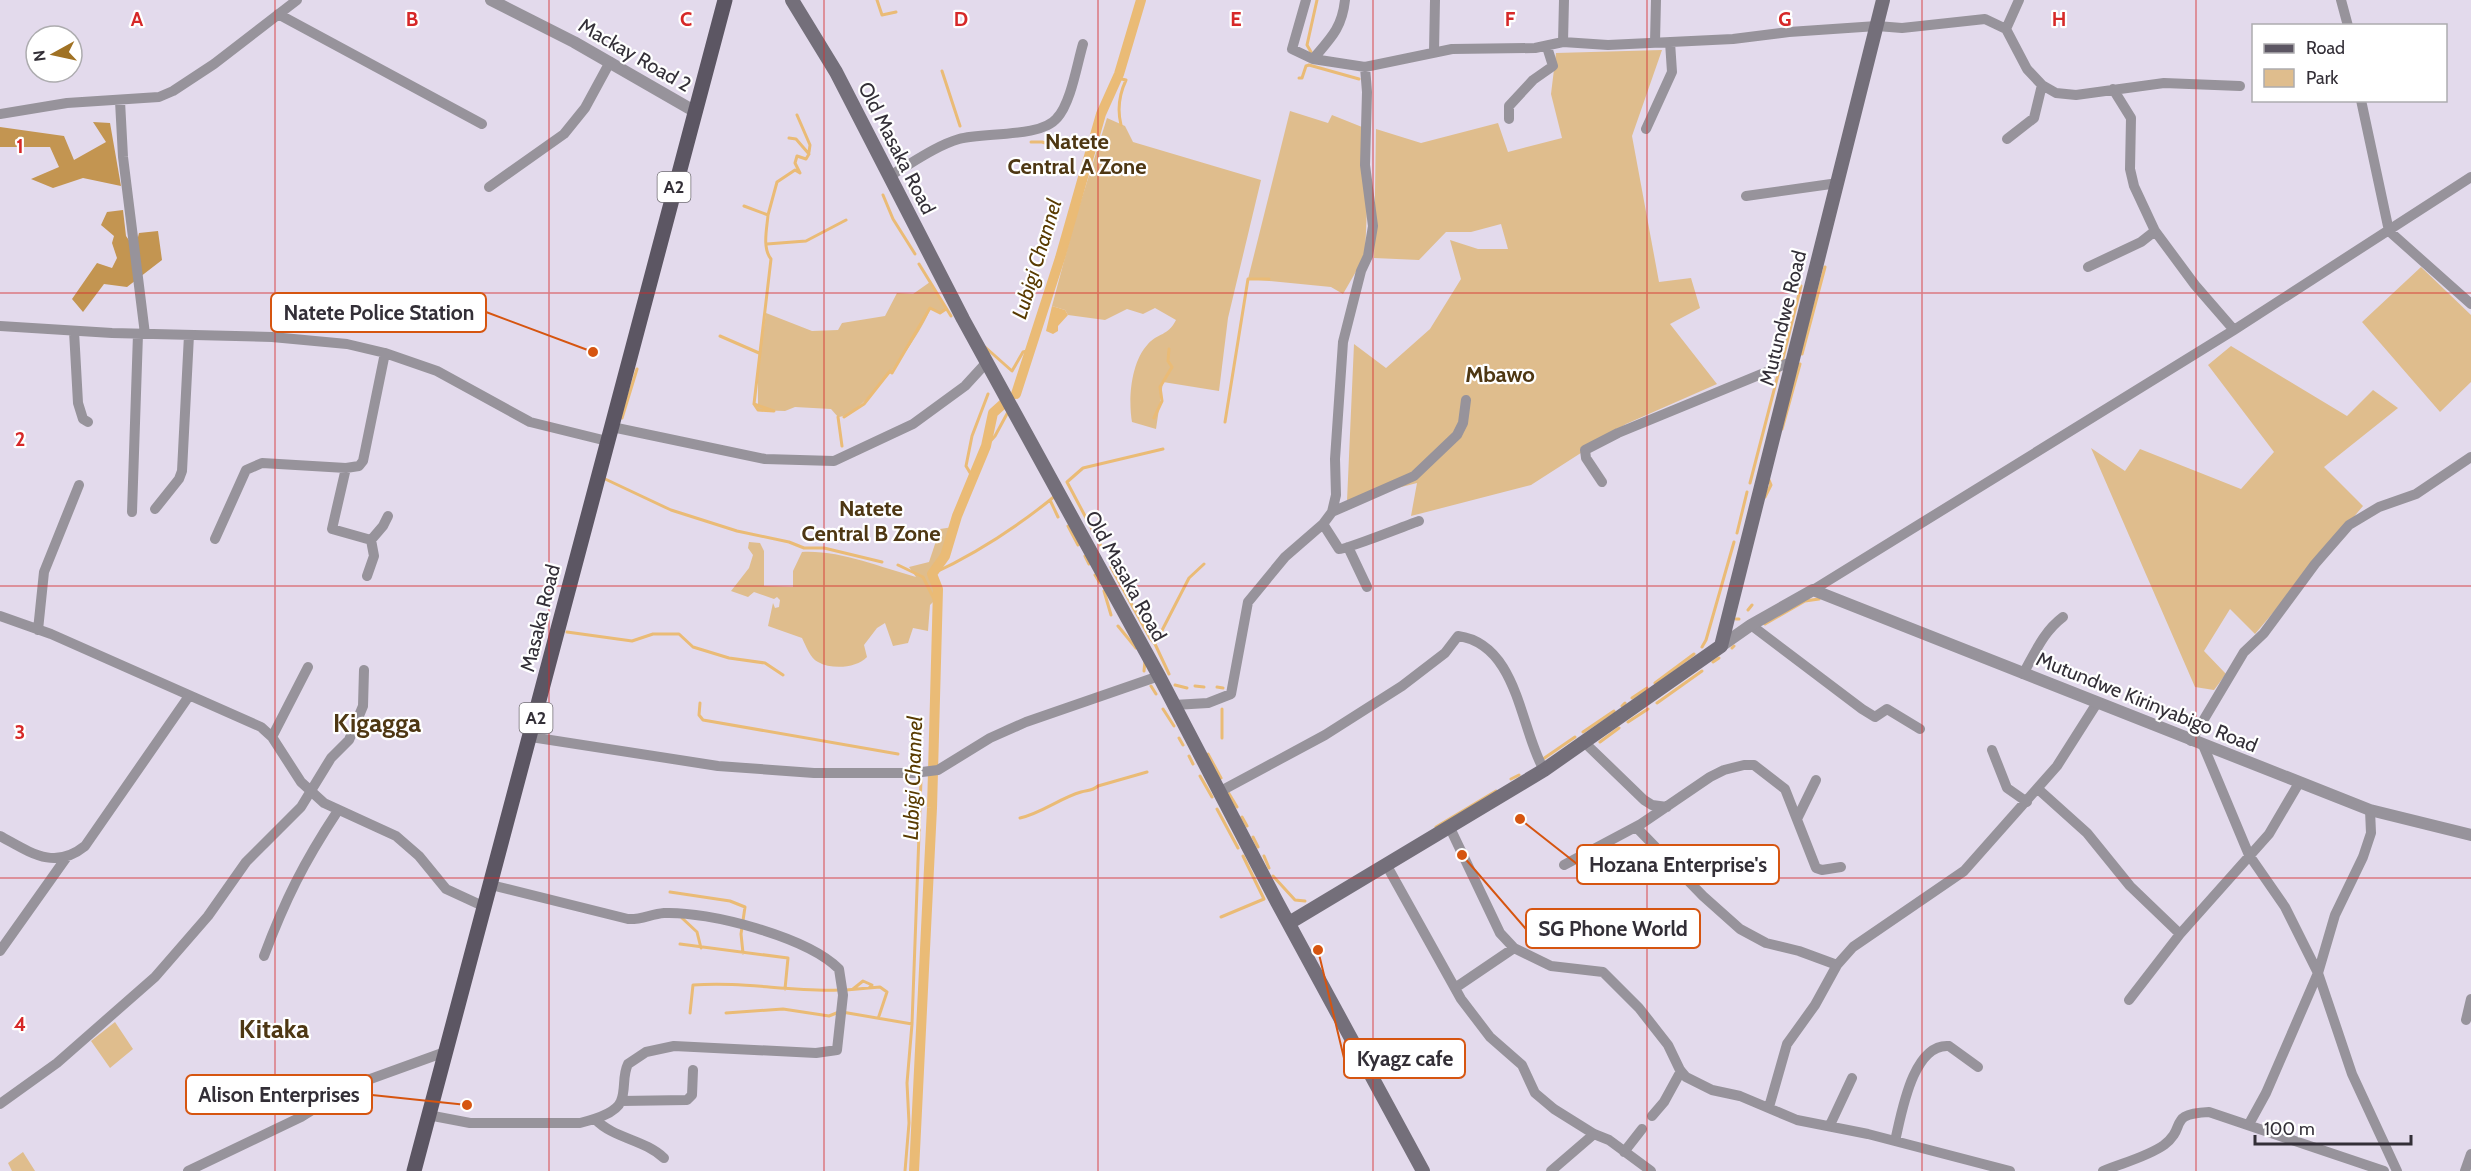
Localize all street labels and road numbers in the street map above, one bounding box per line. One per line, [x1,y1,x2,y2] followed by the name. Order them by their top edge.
[575,13,695,97] street label: Mackay Road 2
[853,78,941,218] street label: Old Masaka Road
[658,172,690,202] road number: A2
[1755,248,1811,388] street label: Mutundwe Road
[1080,507,1172,645] street label: Old Masaka Road
[515,562,565,674] street label: Masaka Road
[2033,647,2261,757] street label: Mutundwe Kirinyabigo Road
[520,703,552,733] road number: A2

